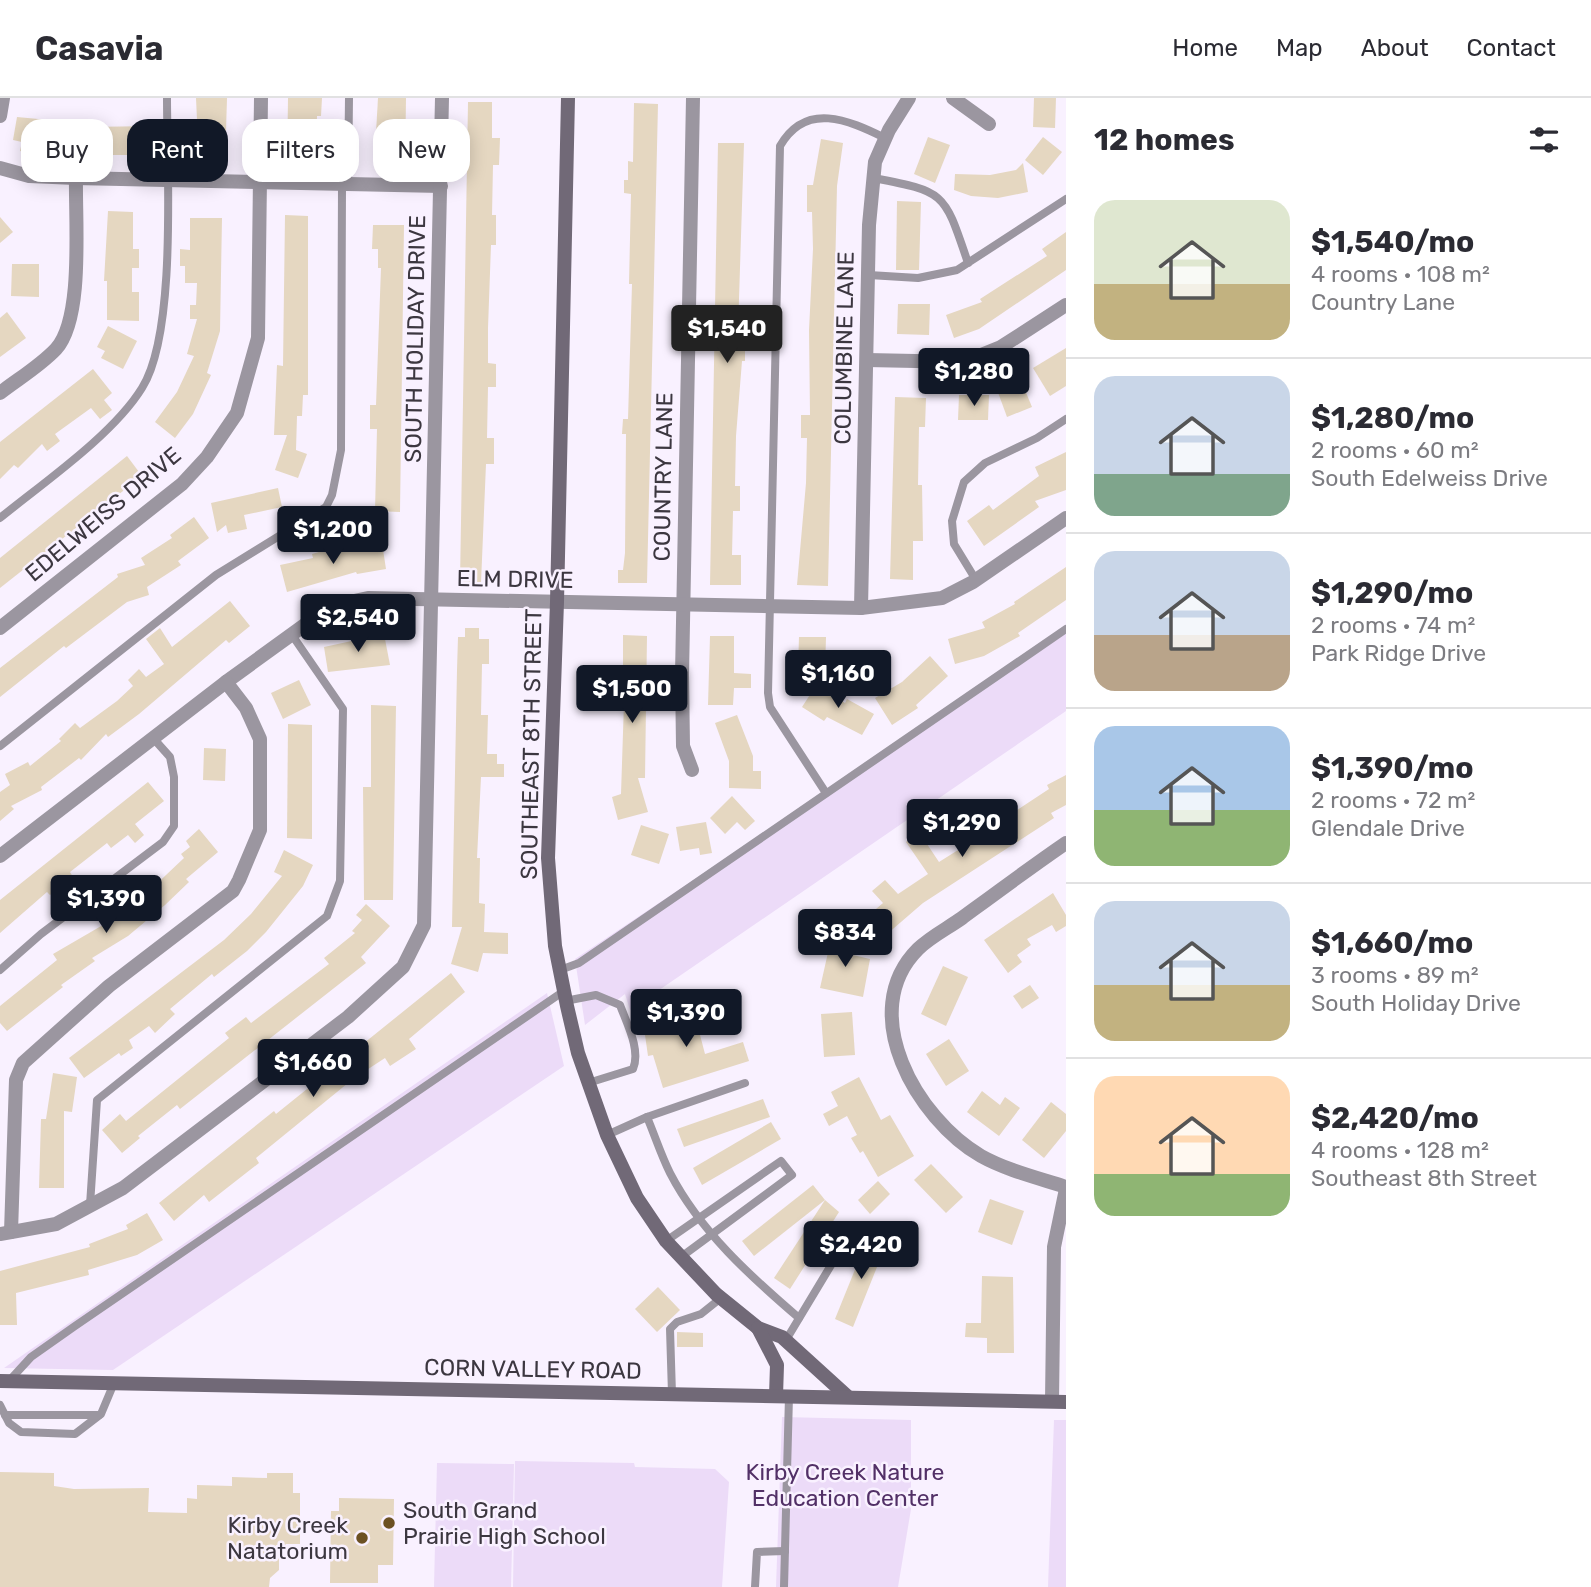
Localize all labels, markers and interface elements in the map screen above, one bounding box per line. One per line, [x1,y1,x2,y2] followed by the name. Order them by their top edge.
[35,29,163,68] text: Casavia
[1172,34,1238,62] text: Home
[1276,34,1323,62] text: Map
[1361,34,1429,62] text: About
[1467,34,1556,62] text: Contact
[21,119,113,182] chip: Buy
[127,119,228,182] chip: Rent
[242,119,359,182] chip: Filters
[373,119,470,182] chip: New
[1525,121,1563,159] icon: filters
[1094,122,1235,158] text: 12 homes
[399,215,431,463] street label: SOUTH HOLIDAY DRIVE
[1311,224,1474,260] text: $1,540/mo
[1150,228,1234,312] icon: home
[828,251,860,445] street label: COLUMBINE LANE
[1311,260,1490,288] text: 4 rooms · 108 m²
[1311,288,1455,316] text: Country Lane
[670,306,784,365] pin: $1,540
[687,314,767,342] text: $1,540
[917,348,1031,408] pin: $1,280
[934,357,1014,385] text: $1,280
[648,392,678,562] street label: COUNTRY LANE
[1311,400,1474,436] text: $1,280/mo
[1150,404,1234,488] icon: home
[1311,436,1479,464] text: 2 rooms · 60 m²
[19,441,187,587] street label: EDELWEISS DRIVE
[1311,464,1548,492] text: South Edelweiss Drive
[276,506,390,566] pin: $1,200
[293,515,373,543] text: $1,200
[456,564,574,594] street label: ELM DRIVE
[1311,575,1473,611] text: $1,290/mo
[1150,579,1234,663] icon: home
[301,594,415,654] pin: $2,540
[317,603,399,631] text: $2,540
[515,608,547,880] street label: SOUTHEAST 8TH STREET
[1311,611,1475,639] text: 2 rooms · 74 m²
[1311,639,1486,667] text: Park Ridge Drive
[781,650,895,710] pin: $1,160
[801,659,875,687] text: $1,160
[575,666,689,725] pin: $1,500
[592,674,672,702] text: $1,500
[1311,750,1474,786] text: $1,390/mo
[1150,754,1234,838] icon: home
[1311,786,1475,814] text: 2 rooms · 72 m²
[905,800,1019,859] pin: $1,290
[923,808,1001,836] text: $1,290
[1311,814,1465,842] text: Glendale Drive
[49,876,163,935] pin: $1,390
[67,884,145,912] text: $1,390
[804,910,886,969] pin: $834
[814,918,876,946] text: $834
[1311,925,1473,961] text: $1,660/mo
[1150,929,1234,1013] icon: home
[1311,961,1479,989] text: 3 rooms · 89 m²
[1311,989,1521,1017] text: South Holiday Drive
[629,990,743,1049] pin: $1,390
[647,998,725,1026] text: $1,390
[256,1040,370,1099] pin: $1,660
[274,1048,352,1076] text: $1,660
[1311,1100,1479,1136] text: $2,420/mo
[1150,1104,1234,1188] icon: home
[1311,1136,1489,1164] text: 4 rooms · 128 m²
[1311,1164,1537,1192] text: Southeast 8th Street
[804,1222,918,1281] pin: $2,420
[820,1230,902,1258] text: $2,420
[424,1353,642,1385] street label: CORN VALLEY ROAD
[746,1458,944,1512] park label: Kirby Creek Nature Education Center
[403,1496,606,1550] place label: South Grand Prairie High School
[227,1511,348,1565] place label: Kirby Creek Natatorium
[381,1515,397,1531] marker: South Grand Prairie High School
[354,1530,370,1546] marker: Kirby Creek Natatorium

